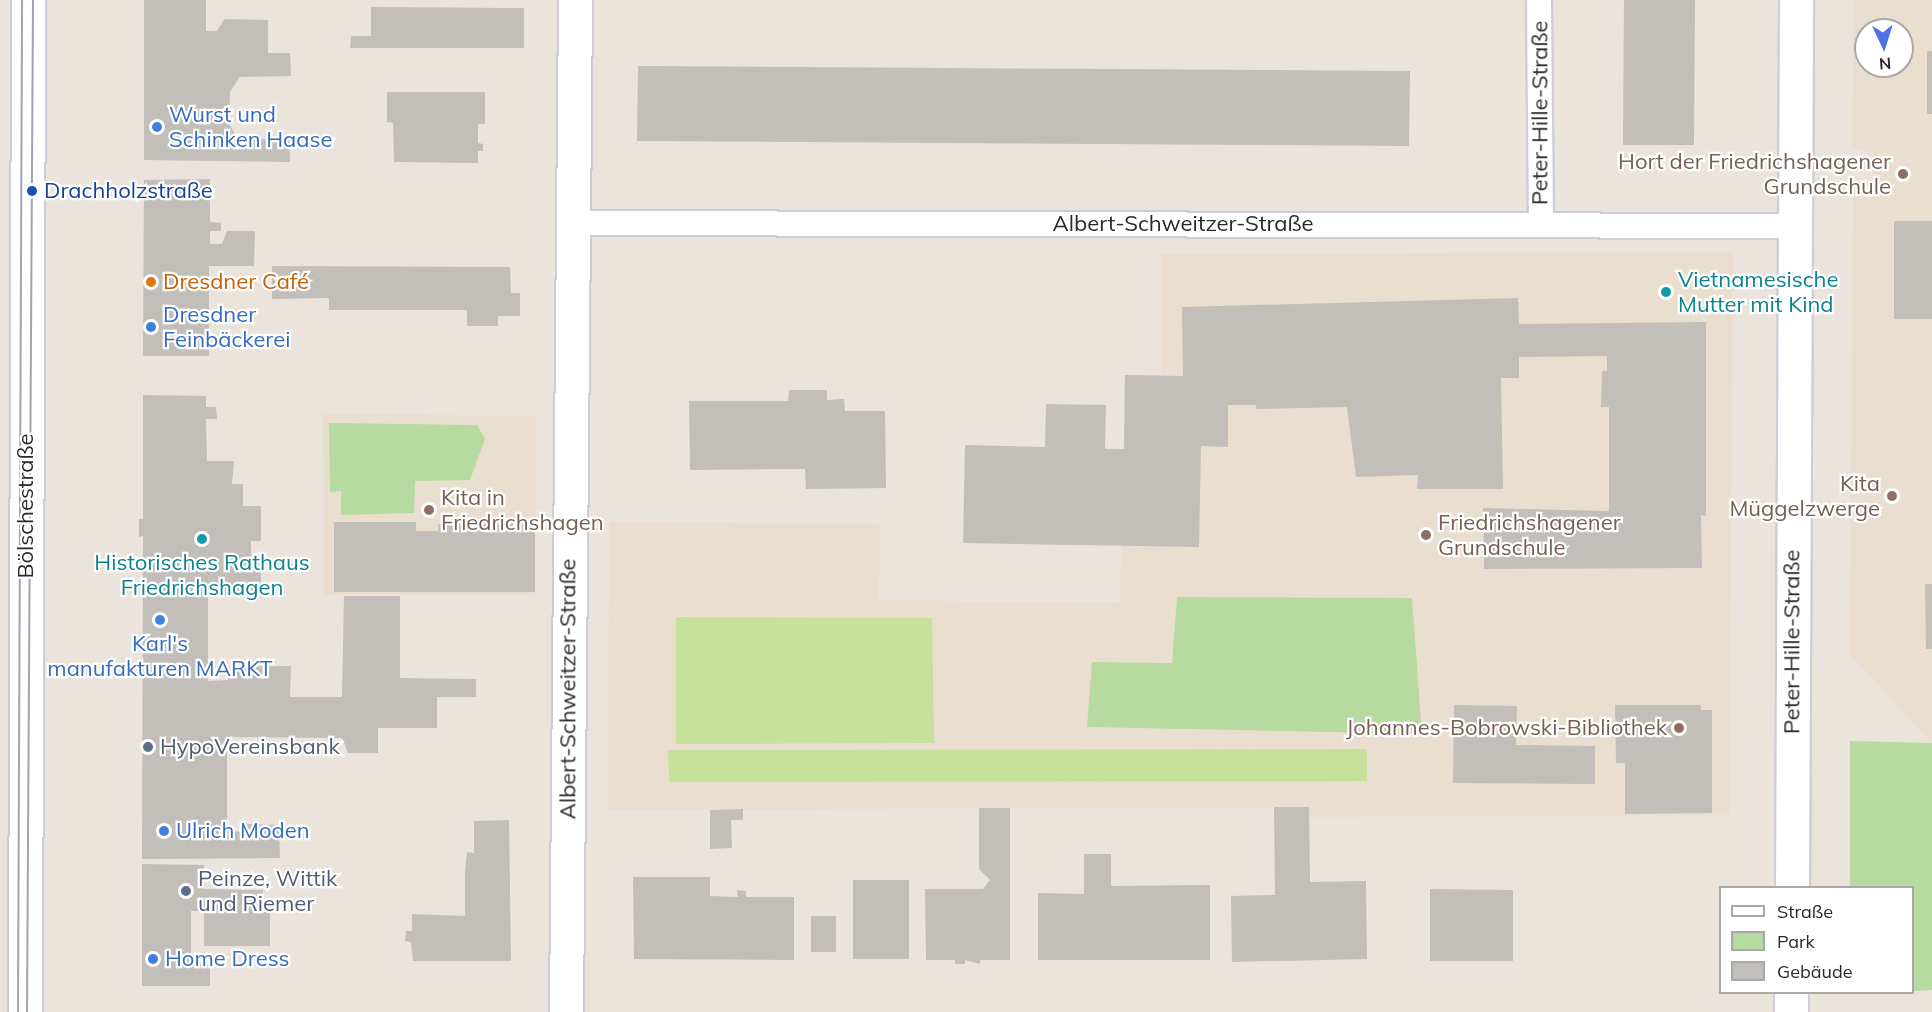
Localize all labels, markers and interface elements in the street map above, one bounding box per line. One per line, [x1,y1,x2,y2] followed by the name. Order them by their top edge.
[1854,18,1914,78] north arrow
[1527,21,1553,205] street label: Peter-Hille-Straße
[1878,54,1892,74] text: N
[169,101,332,152] place label: Wurst und Schinken Haase
[150,120,164,134] marker: Wurst und Schinken Haase
[1618,148,1891,200] place label: Hort der Friedrichshagener Grundschule
[1896,167,1910,181] marker: Hort der Friedrichshagener Grundschule
[44,178,213,204] place label: Drachholzstraße
[25,184,39,198] marker: Drachholzstraße
[1053,211,1313,237] street label: Albert-Schweitzer-Straße
[1678,266,1838,318] place label: Vietnamesische Mutter mit Kind
[163,269,309,295] place label: Dresdner Café
[144,275,158,289] marker: Dresdner Café
[1659,285,1673,299] marker: Vietnamesische Mutter mit Kind
[163,301,290,352] place label: Dresdner Feinbäckerei
[144,320,158,334] marker: Dresdner Feinbäckerei
[13,434,39,578] street label: Bölschestraße
[1729,470,1880,522] place label: Kita Müggelzwerge
[441,484,604,536] place label: Kita in Friedrichshagen
[1885,489,1899,503] marker: Kita Müggelzwerge
[422,503,436,517] marker: Kita in Friedrichshagen
[1438,509,1621,560] place label: Friedrichshagener Grundschule
[1419,528,1433,542] marker: Friedrichshagener Grundschule
[195,532,209,546] marker: Historisches Rathaus Friedrichshagen
[94,549,310,600] place label: Historisches Rathaus Friedrichshagen
[1779,550,1805,734] street label: Peter-Hille-Straße
[555,559,581,819] street label: Albert-Schweitzer-Straße
[153,613,167,627] marker: Karl's manufakturen MARKT
[47,630,273,682] place label: Karl's manufakturen MARKT
[1346,715,1667,741] place label: Johannes-Bobrowski-Bibliothek
[1672,721,1686,735] marker: Johannes-Bobrowski-Bibliothek
[160,734,340,760] place label: HypoVereinsbank
[141,740,155,754] marker: HypoVereinsbank
[176,818,310,844] place label: Ulrich Moden
[157,824,171,838] marker: Ulrich Moden
[198,865,337,916] place label: Peinze, Wittik und Riemer
[179,884,193,898] marker: Peinze, Wittik und Riemer
[1719,886,1914,994] legend
[1777,900,1833,923] text: Straße
[1777,930,1815,953] text: Park
[165,946,290,972] place label: Home Dress
[146,952,160,966] marker: Home Dress
[1777,960,1853,983] text: Gebäude

